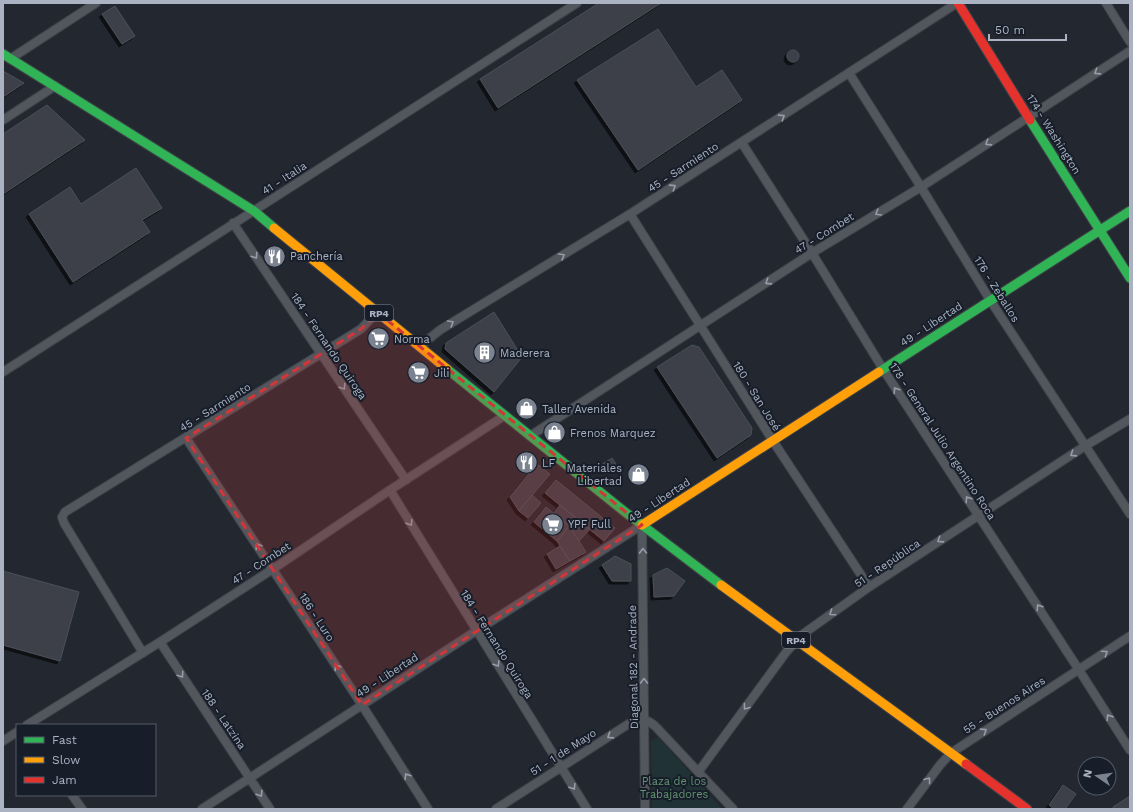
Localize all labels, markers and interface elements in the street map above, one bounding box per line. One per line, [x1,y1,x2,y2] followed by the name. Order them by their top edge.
[989,16,1066,42] scale bar
[995,23,1025,37] text: 50 m
[1094,68,1101,75] one-way arrow
[1024,92,1083,177] street label: 174 - Washington
[778,114,785,121] one-way arrow
[985,138,992,146] one-way arrow
[646,140,721,195] street label: 45 - Sarmiento
[260,159,309,198] street label: 41 - Italia
[668,185,675,192] one-way arrow
[875,208,882,215] one-way arrow
[792,210,857,257] street label: 47 - Combet
[261,243,287,269] restaurant icon: Panchería
[290,250,343,263] place label: Panchería
[250,252,258,259] one-way arrow
[558,253,565,260] one-way arrow
[971,254,1022,325] street label: 176 - Zeballos
[765,277,772,285] one-way arrow
[288,290,369,402] street label: 184 - Fernando Quiroga
[898,300,965,349] street label: 49 - Libertad
[365,305,393,321] road number: RP4
[447,321,454,328] one-way arrow
[365,326,391,352] supermarket icon: Norma
[394,333,430,346] place label: Norma
[472,340,498,366] building icon: Maderera
[500,347,550,360] place label: Maderera
[730,359,783,433] street label: 180 - San José
[405,360,431,386] supermarket icon: Jili
[887,360,998,522] street label: 178 - General Julio Argentino Roca
[434,367,449,380] place label: Jili
[177,380,253,435] street label: 45 - Sarmiento
[338,382,345,389] one-way arrow
[894,387,901,394] one-way arrow
[514,396,540,422] shop icon: Taller Avenida
[542,403,616,416] place label: Taller Avenida
[541,420,567,446] shop icon: Frenos Marquez
[570,427,656,440] place label: Frenos Marquez
[1070,449,1077,457] one-way arrow
[514,450,540,476] restaurant icon: LF
[542,457,556,470] place label: LF
[625,461,651,487] shop icon: Materiales Libertad
[567,462,622,488] place label: Materiales Libertad
[626,476,693,525] street label: 49 - Libertad
[965,496,972,503] one-way arrow
[539,511,565,537] supermarket icon: YPF Full
[568,518,611,531] place label: YPF Full
[405,519,413,526] one-way arrow
[938,535,945,542] one-way arrow
[852,537,923,590] street label: 51 - República
[229,539,293,587] street label: 47 - Combet
[255,544,262,551] one-way arrow
[638,548,647,554] one-way arrow
[458,587,535,701] street label: 184 - Fernando Quiroga
[296,591,337,644] street label: 186 - Luro
[626,605,641,729] street label: Diagonal 182 - Andrade
[1036,605,1043,612] one-way arrow
[830,608,837,615] one-way arrow
[782,632,810,648] road number: RP4
[1101,650,1108,658] one-way arrow
[354,651,421,700] street label: 49 - Libertad
[492,660,500,667] one-way arrow
[334,664,341,671] one-way arrow
[176,671,184,678] one-way arrow
[961,674,1048,737] street label: 55 - Buenos Aires
[640,678,648,684] one-way arrow
[199,687,249,752] street label: 188 - Latzina
[743,703,750,710] one-way arrow
[1106,714,1114,721] one-way arrow
[16,724,156,796] legend
[528,726,599,779] street label: 51 - 1 de Mayo
[979,729,986,736] one-way arrow
[607,731,614,739] one-way arrow
[52,733,77,747] text: Fast
[52,753,80,767] text: Slow
[1077,756,1117,796] north arrow
[1080,768,1095,779] text: N
[52,773,77,787] text: Jam
[404,773,412,780] one-way arrow
[640,775,709,801] park label: Plaza de los Trabajadores
[923,778,930,785] one-way arrow
[568,783,576,790] one-way arrow
[255,789,262,796] one-way arrow

